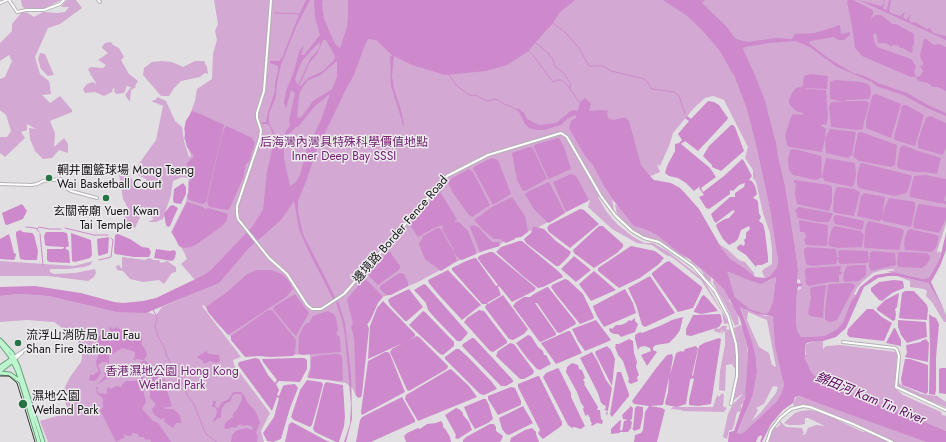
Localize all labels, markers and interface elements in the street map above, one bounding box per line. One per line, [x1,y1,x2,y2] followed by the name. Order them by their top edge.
[260,136,428,164] park label: 后海灣內灣具特殊科學價值地點 Inner Deep Bay SSSI
[57,164,194,192] place label: 輞井圍籃球場 Mong Tseng Wai Basketball Court
[44,173,54,183] marker: 輞井圍籃球場 Mong Tseng Wai Basketball Court
[351,173,451,287] street label: 邊境路 Border Fence Road
[101,193,111,203] marker: 玄關帝廟 Yuen Kwan Tai Temple
[53,205,159,233] place label: 玄關帝廟 Yuen Kwan Tai Temple
[26,329,140,357] place label: 流浮山消防局 Lau Fau Shan Fire Station
[13,338,23,348] marker: 流浮山消防局 Lau Fau Shan Fire Station
[105,365,239,393] park label: 香港濕地公園 Hong Kong Wetland Park
[813,370,927,428] water label: 錦田河 Kam Tin River
[32,390,99,418] place label: 濕地公園 Wetland Park
[17,398,29,410] marker: 濕地公園 Wetland Park

